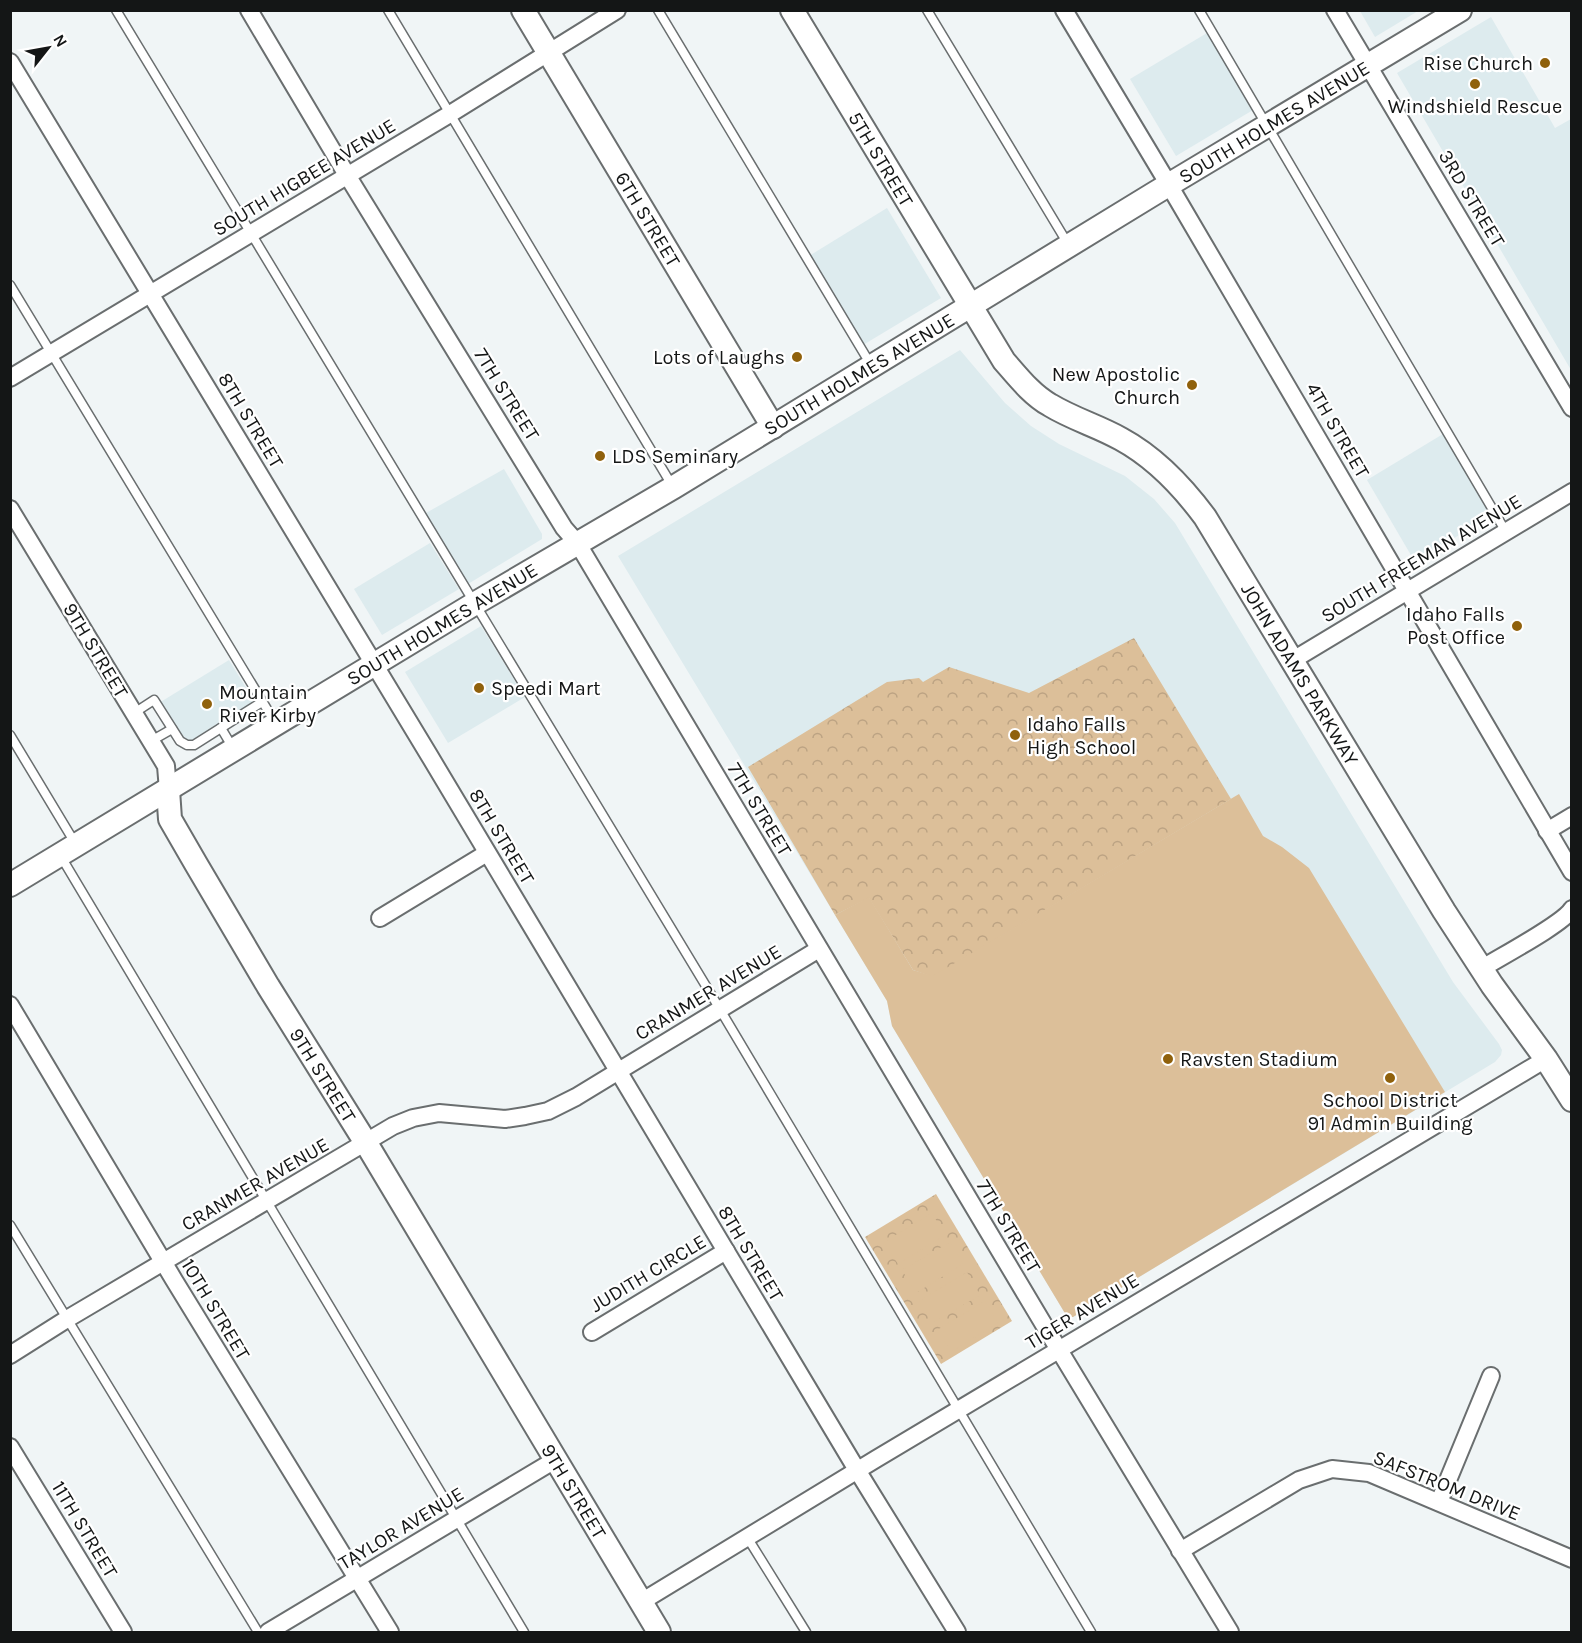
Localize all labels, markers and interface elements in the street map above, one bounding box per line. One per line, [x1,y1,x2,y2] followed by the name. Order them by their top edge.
[18,18,78,78] north arrow
[49,31,72,50] text: N
[1423,52,1533,75] place label: Rise Church
[1175,56,1374,188] street label: SOUTH HOLMES AVENUE
[1538,56,1552,70] marker: Rise Church
[1468,77,1482,91] marker: Windshield Rescue
[1388,95,1562,118] place label: Windshield Rescue
[843,108,918,211] street label: 5TH STREET
[209,114,400,241] street label: SOUTH HIGBEE AVENUE
[1434,146,1509,251] street label: 3RD STREET
[610,168,685,271] street label: 6TH STREET
[760,308,959,440] street label: SOUTH HOLMES AVENUE
[469,344,544,445] street label: 7TH STREET
[653,346,785,369] place label: Lots of Laughs
[790,350,804,364] marker: Lots of Laughs
[1052,363,1180,409] place label: New Apostolic Church
[213,368,288,472] street label: 8TH STREET
[1185,378,1199,392] marker: New Apostolic Church
[1301,379,1374,482] street label: 4TH STREET
[612,445,738,468] place label: LDS Seminary
[593,449,607,463] marker: LDS Seminary
[1317,489,1526,627] street label: SOUTH FREEMAN AVENUE
[343,558,542,690] street label: SOUTH HOLMES AVENUE
[1236,579,1363,769] street label: JOHN ADAMS PARKWAY
[58,599,133,702] street label: 9TH STREET
[1406,603,1505,649] place label: Idaho Falls Post Office
[1510,619,1524,633] marker: Idaho Falls Post Office
[491,677,601,700] place label: Speedi Mart
[219,681,316,727] place label: Mountain River Kirby
[472,681,486,695] marker: Speedi Mart
[200,697,214,711] marker: Mountain River Kirby
[1027,713,1136,759] place label: Idaho Falls High School
[1008,728,1022,742] marker: Idaho Falls High School
[723,759,796,860] street label: 7TH STREET
[464,784,539,888] street label: 8TH STREET
[631,940,785,1045] street label: CRANMER AVENUE
[285,1024,361,1127] street label: 9TH STREET
[1180,1048,1338,1071] place label: Ravsten Stadium
[1161,1052,1175,1066] marker: Ravsten Stadium
[1383,1071,1397,1085] marker: School District 91 Admin Building
[1307,1089,1473,1135] place label: School District 91 Admin Building
[178,1133,333,1236] street label: CRANMER AVENUE
[972,1176,1045,1277] street label: 7TH STREET
[713,1201,788,1305] street label: 8TH STREET
[586,1230,710,1317] street label: JUDITH CIRCLE
[176,1255,255,1364] street label: 10TH STREET
[1021,1269,1143,1354] street label: TIGER AVENUE
[536,1440,611,1543] street label: 9TH STREET
[1370,1445,1524,1525] street label: SAFSTROM DRIVE
[47,1477,122,1582] street label: 11TH STREET
[335,1482,468,1575] street label: TAYLOR AVENUE

